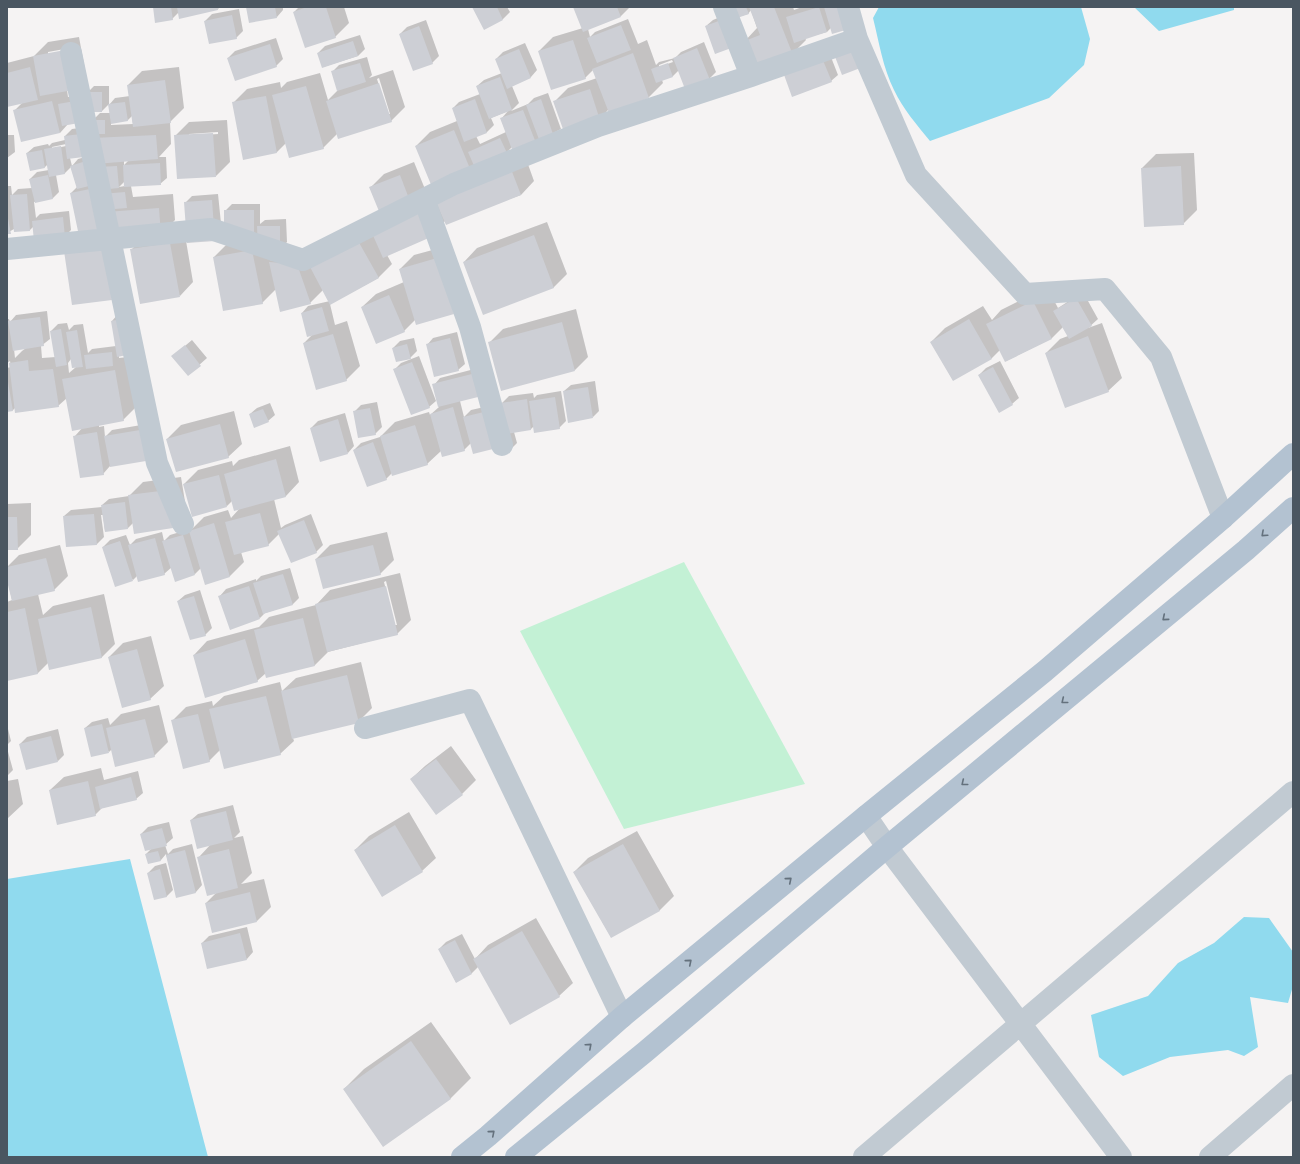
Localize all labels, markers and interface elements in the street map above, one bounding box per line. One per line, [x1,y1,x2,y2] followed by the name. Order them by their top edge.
[1261,529,1269,537] one-way arrow
[1162,613,1169,620] one-way arrow
[1062,696,1069,703] one-way arrow
[961,779,969,786] one-way arrow
[784,877,792,884] one-way arrow
[684,960,691,967] one-way arrow
[585,1044,592,1051] one-way arrow
[487,1130,495,1137] one-way arrow

